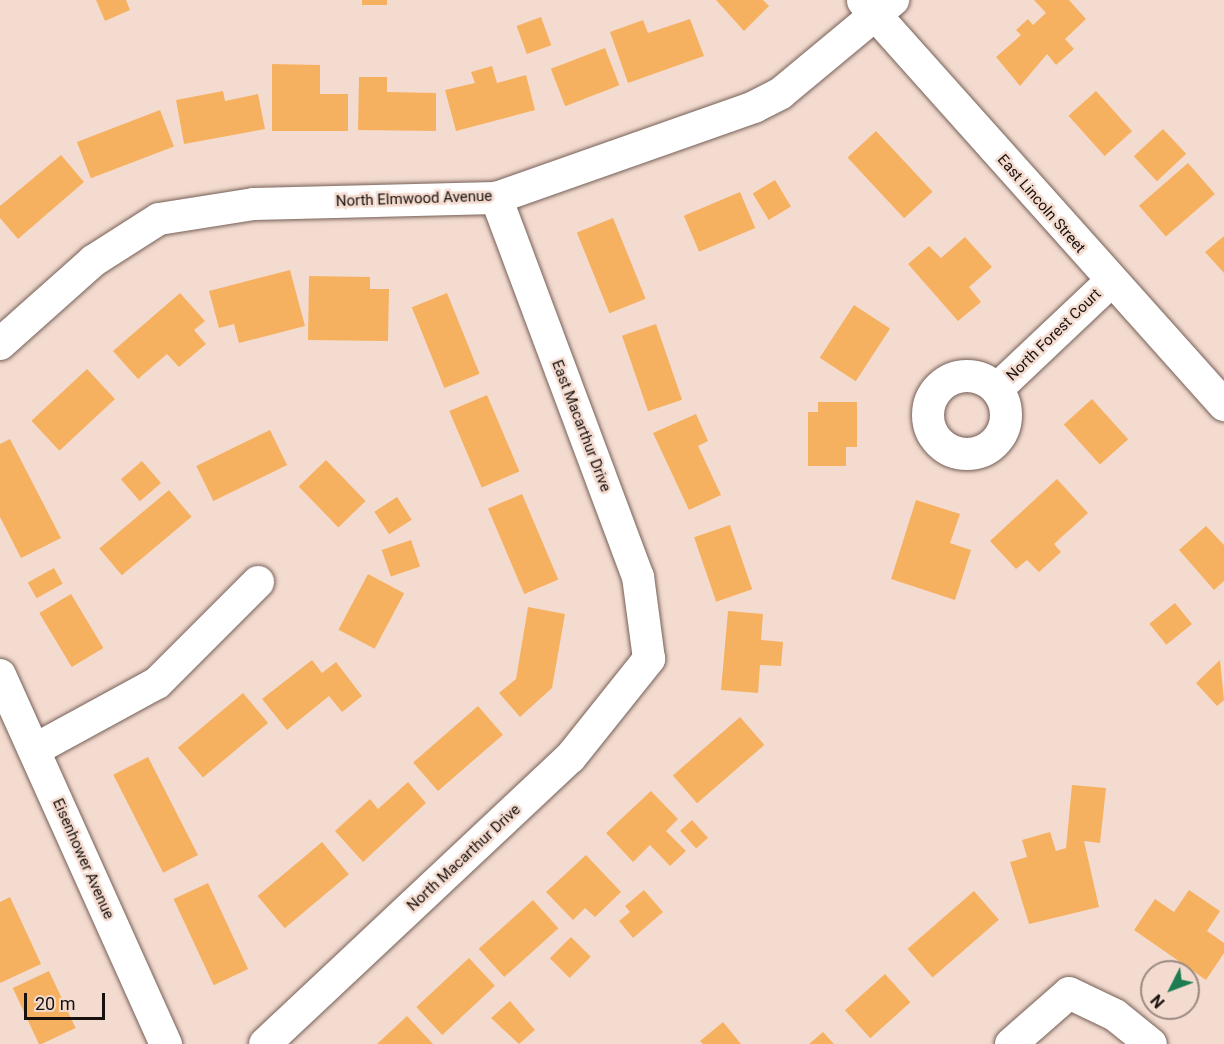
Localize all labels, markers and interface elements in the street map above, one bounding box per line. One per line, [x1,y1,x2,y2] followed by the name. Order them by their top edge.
[993,151,1089,257] street label: East Lincoln Street
[335,187,493,211] street label: North Elmwood Avenue
[1003,285,1105,385] street label: North Forest Court
[548,358,614,494] street label: East Macarthur Drive
[48,796,118,922] street label: Eisenhower Avenue
[404,801,524,915] street label: North Macarthur Drive
[1140,960,1200,1020] north arrow
[27,981,108,1019] scale bar
[1147,990,1169,1012] text: N
[35,993,75,1014] text: 20 m

